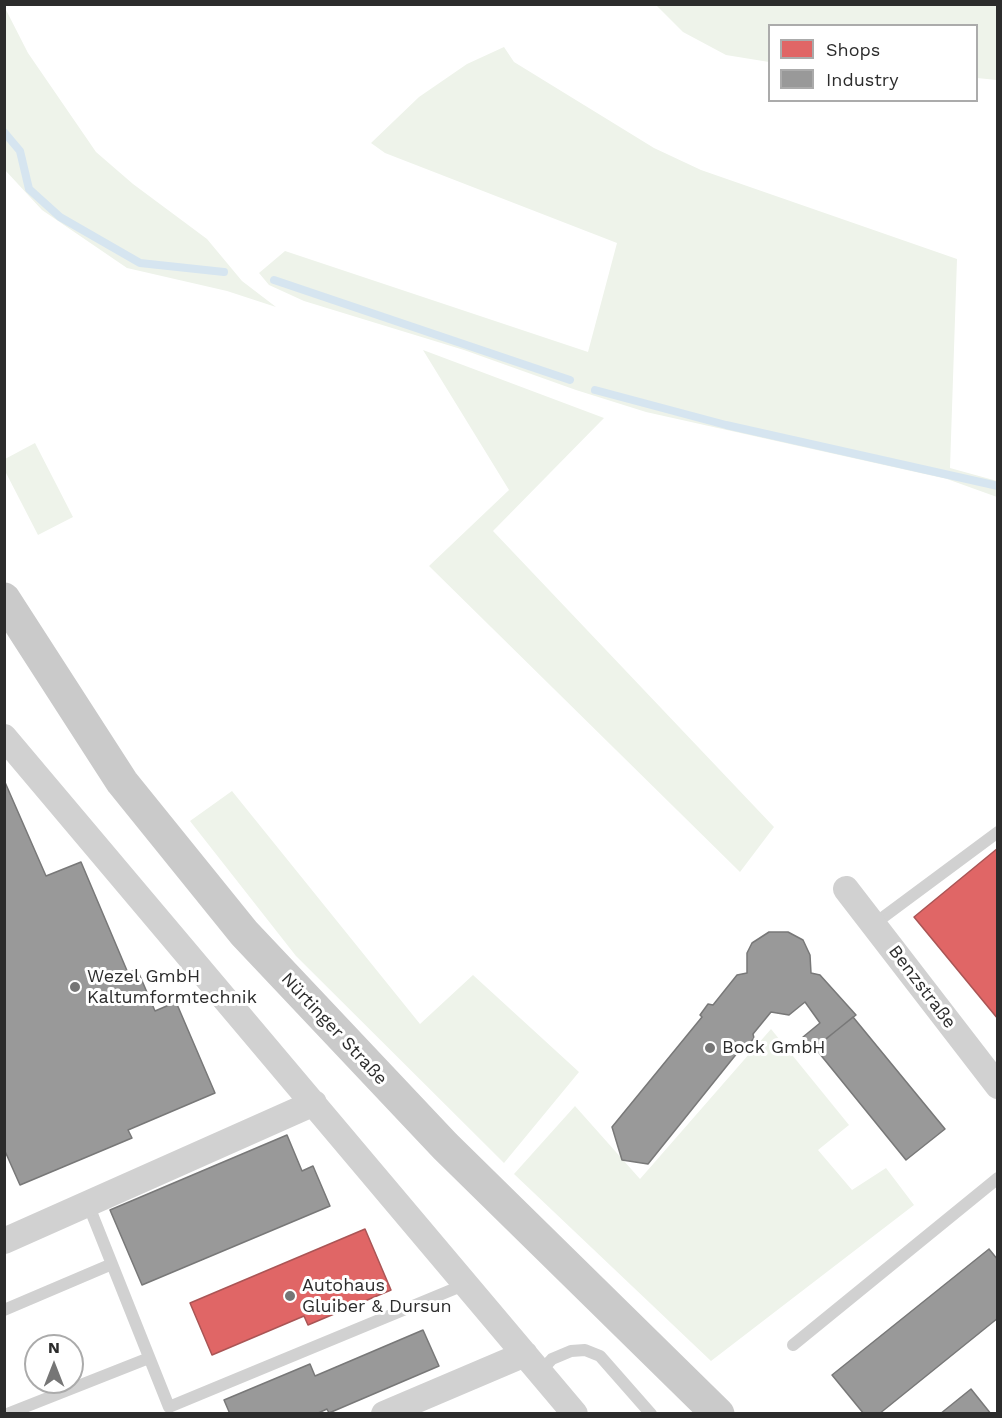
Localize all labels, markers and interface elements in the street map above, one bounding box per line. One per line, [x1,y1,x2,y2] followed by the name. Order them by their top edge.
[768,24,978,102] legend
[826,39,880,60] text: Shops
[826,69,898,90] text: Industry
[884,941,960,1033] street label: Benzstraße
[87,966,257,1008] place label: Wezel GmbH Kaltumformtechnik
[276,968,392,1090] street label: Nürtinger Straße
[68,980,82,994] marker: Wezel GmbH Kaltumformtechnik
[722,1037,825,1059] place label: Bock GmbH
[703,1041,717,1055] marker: Bock GmbH
[302,1275,452,1318] place label: Autohaus Gluiber & Dursun
[283,1289,297,1303] marker: Autohaus Gluiber & Dursun
[24,1334,84,1394] north arrow
[48,1338,60,1357] text: N

